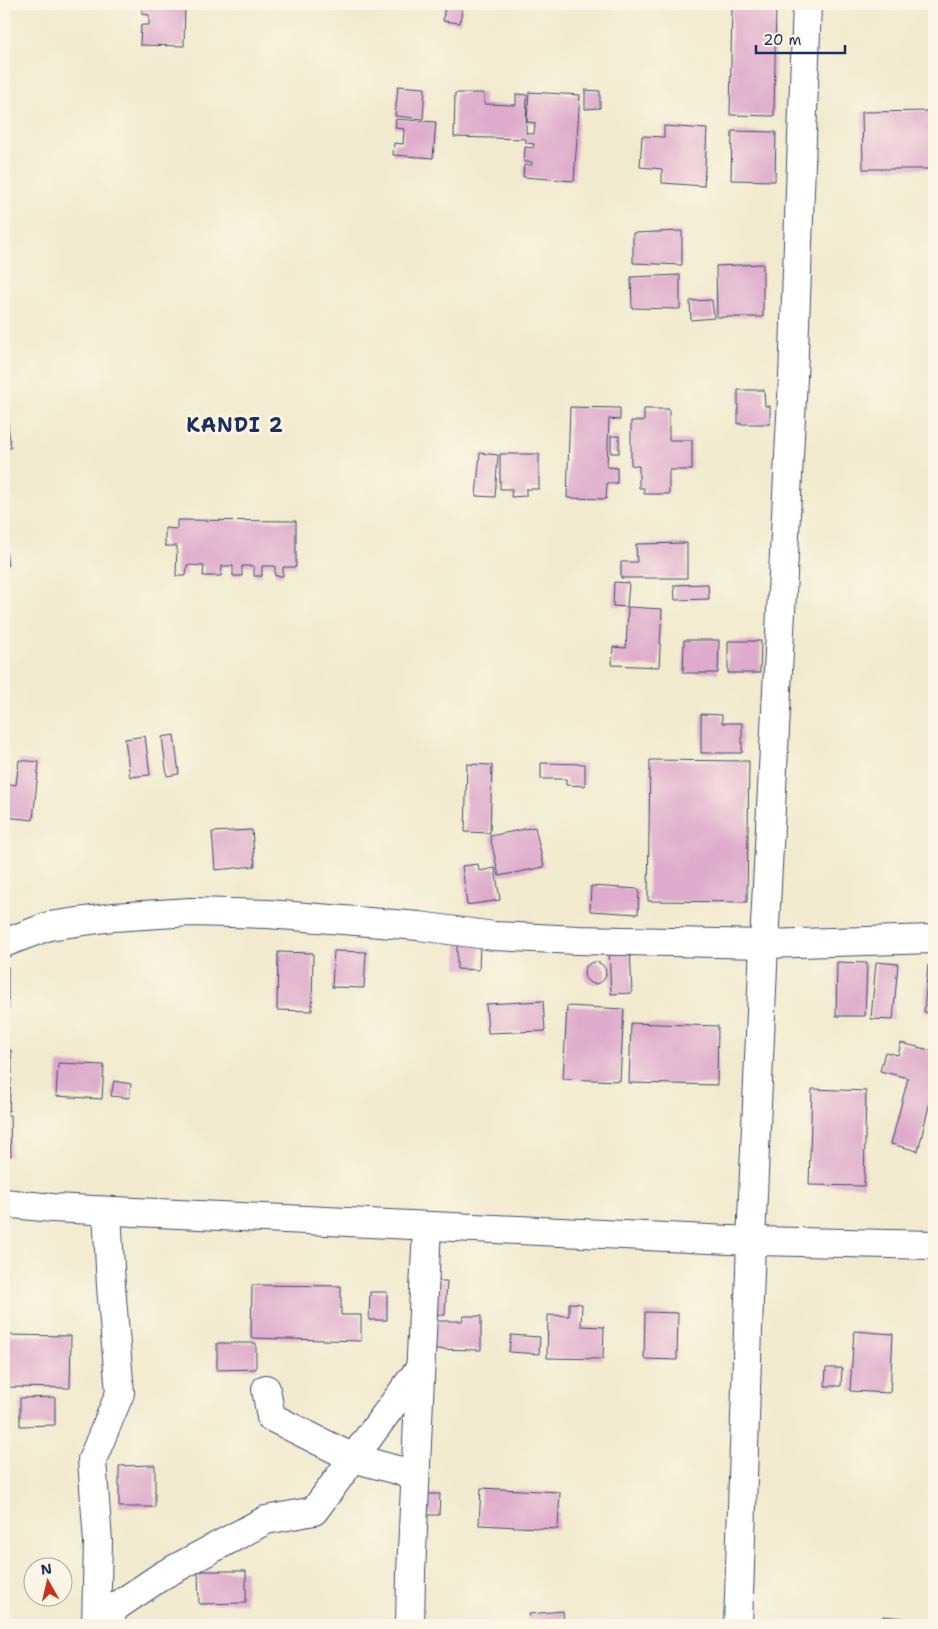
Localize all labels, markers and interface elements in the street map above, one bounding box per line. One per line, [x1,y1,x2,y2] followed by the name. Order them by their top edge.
[756,22,844,54] scale bar
[763,30,802,50] text: 20 m
[186,412,284,438] district label: KANDI 2
[22,1556,72,1606] north arrow
[39,1559,53,1579] text: N

